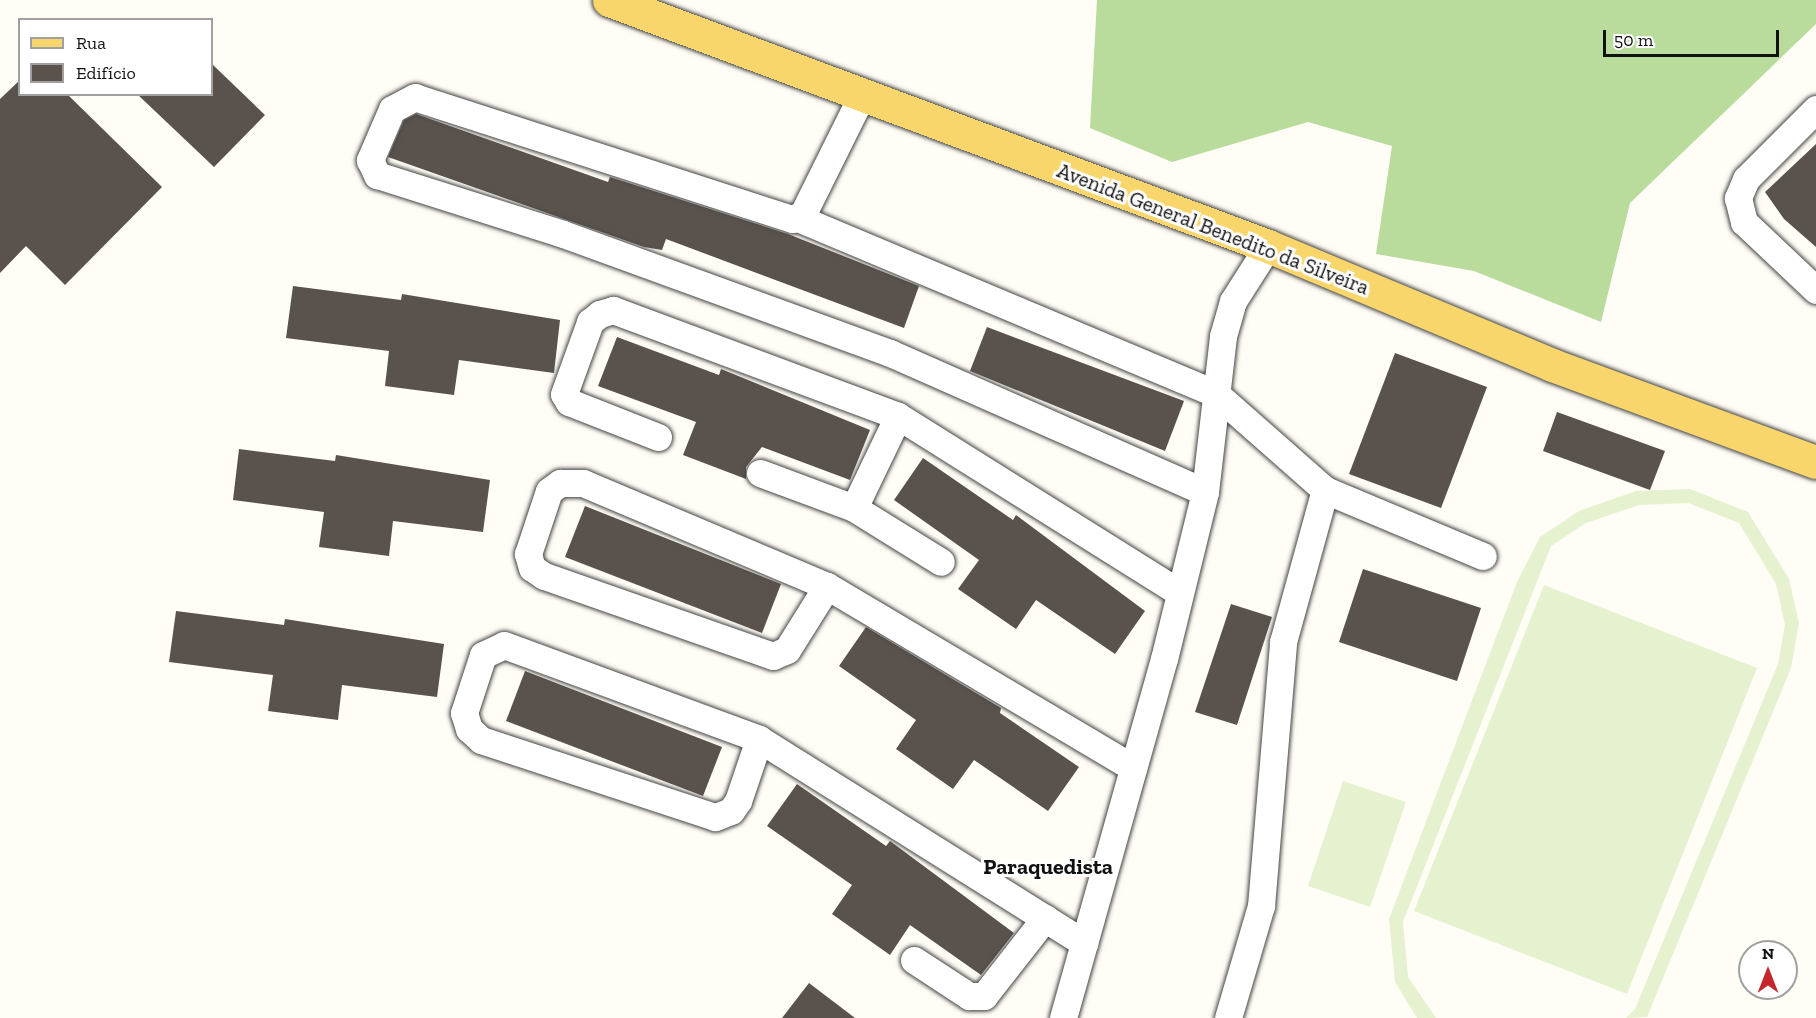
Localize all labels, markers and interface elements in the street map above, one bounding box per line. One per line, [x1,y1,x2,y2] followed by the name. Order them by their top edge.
[18,18,213,96] legend
[1606,18,1782,56] scale bar
[1614,29,1653,51] text: 50 m
[76,32,106,54] text: Rua
[76,62,136,84] text: Edifício
[1054,158,1372,300] street label: Avenida General Benedito da Silveira
[983,854,1113,880] district label: Paraquedista
[1738,940,1798,1000] north arrow
[1762,944,1774,963] text: N

